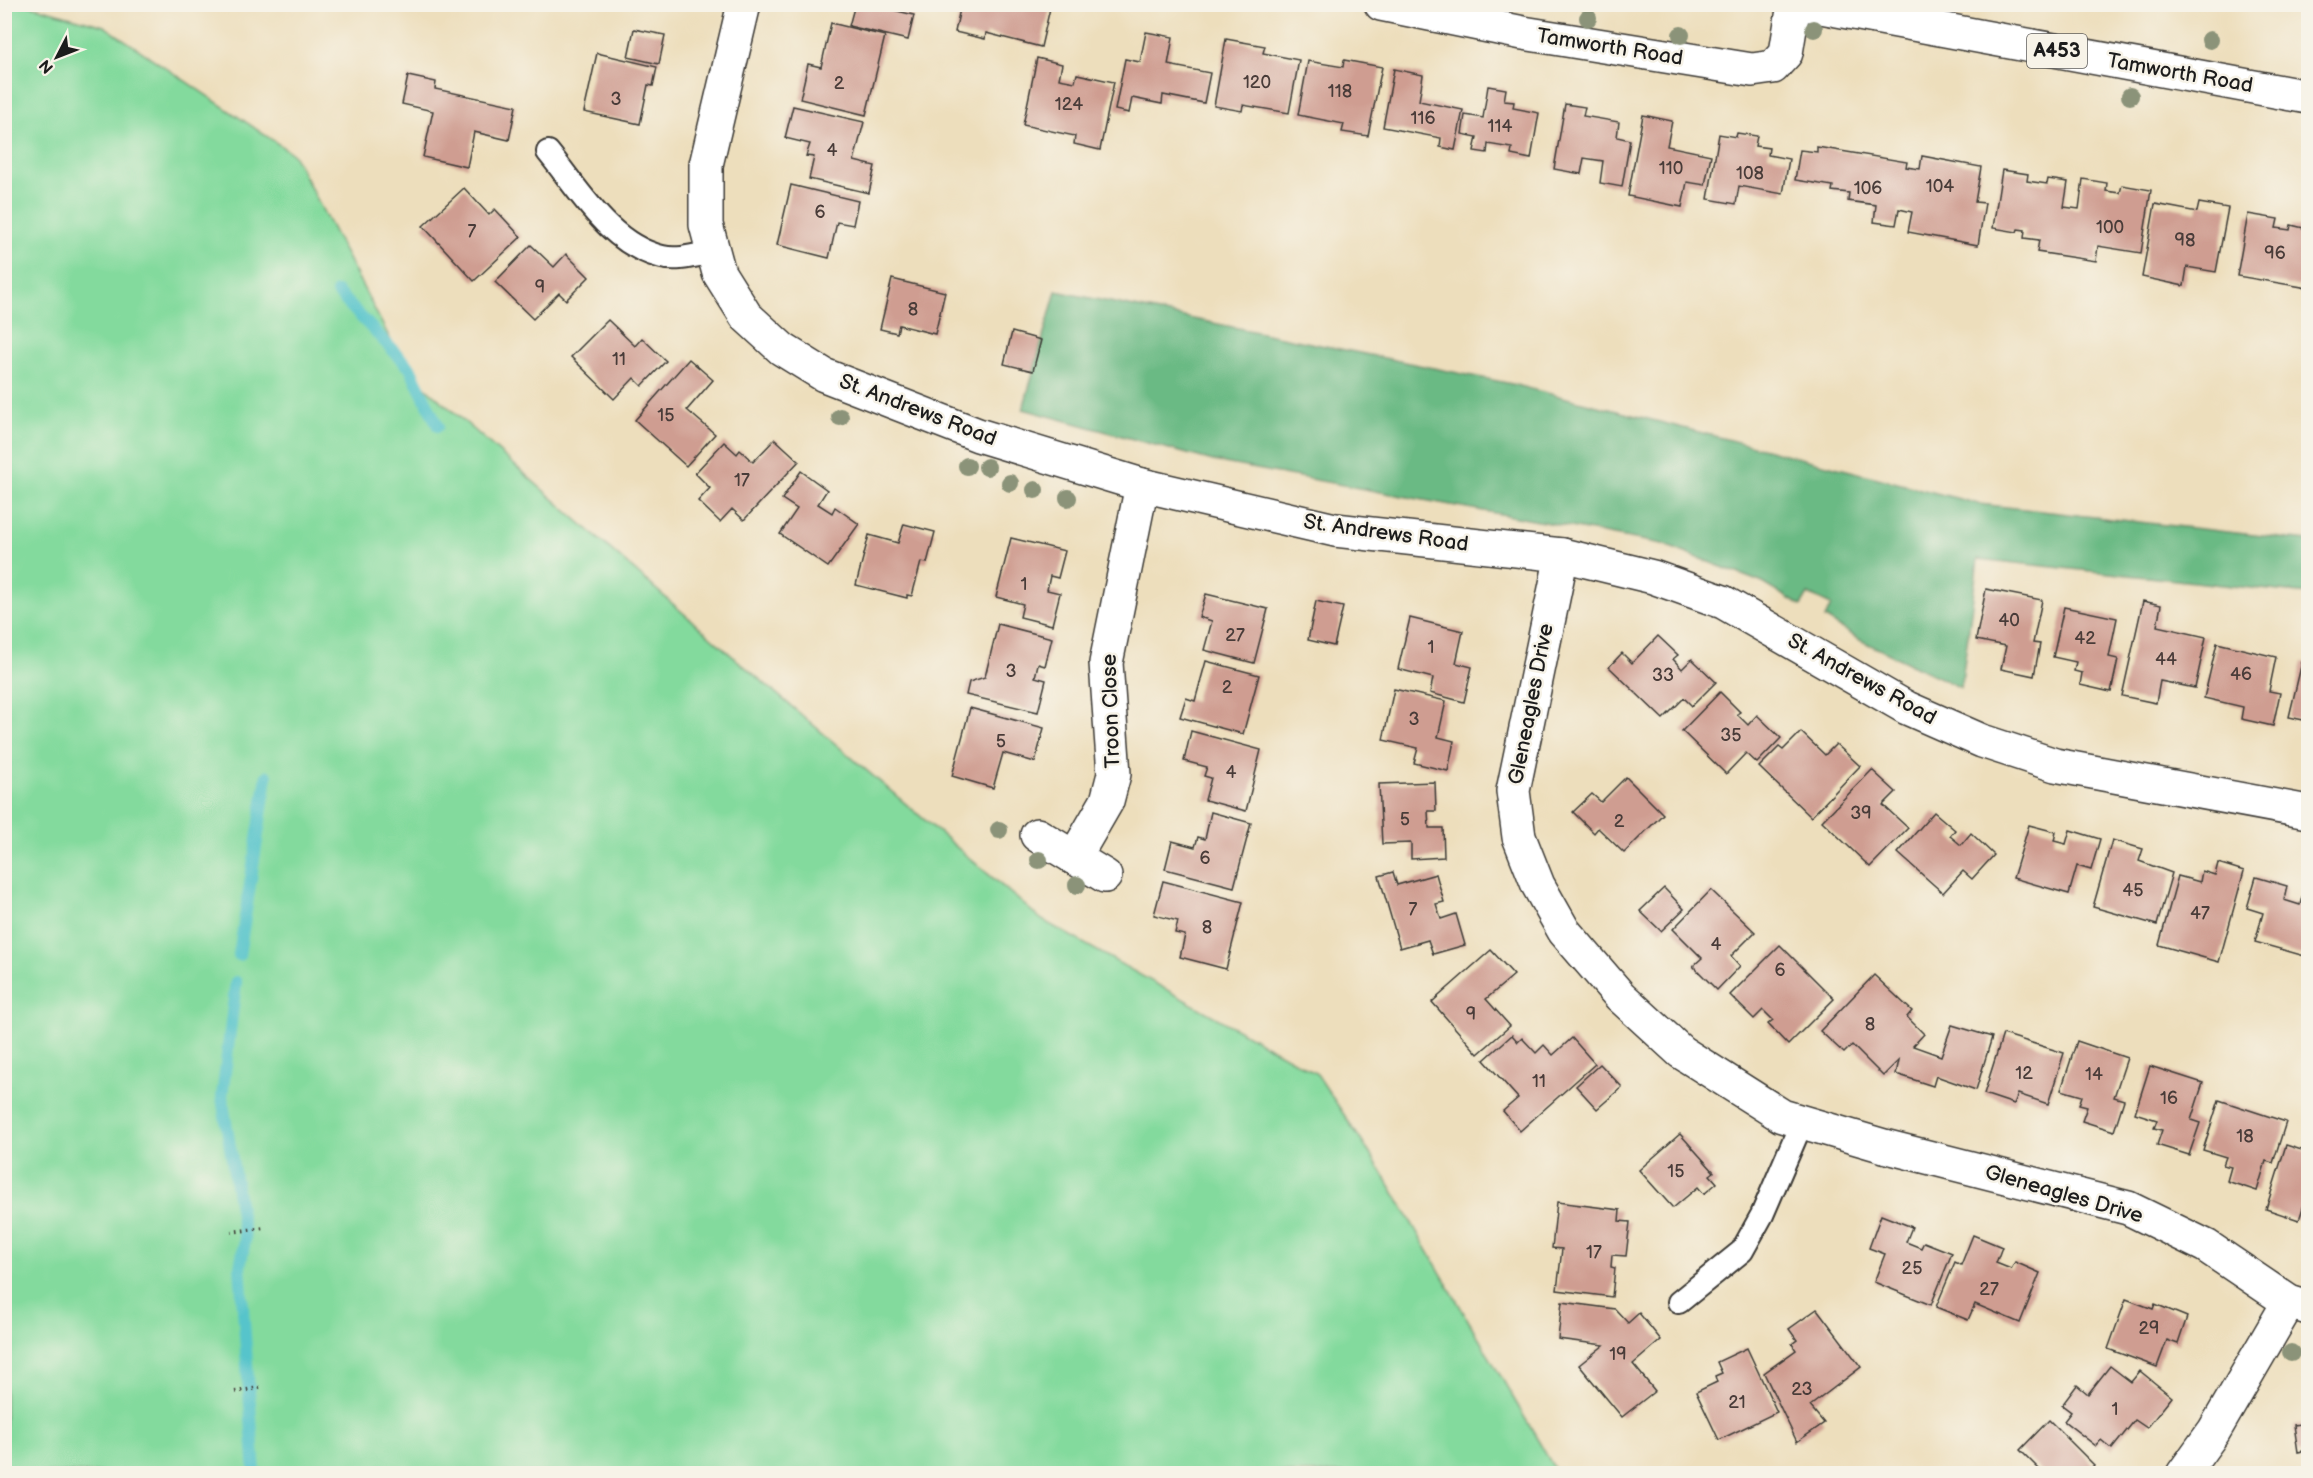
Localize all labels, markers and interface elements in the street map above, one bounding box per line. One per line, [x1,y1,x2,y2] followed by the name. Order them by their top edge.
[1535,23,1685,71] street label: Tamworth Road
[27,27,87,87] north arrow
[2027,34,2087,68] road number: A453
[2105,48,2255,98] street label: Tamworth Road
[36,55,58,77] text: N
[1243,72,1271,93] house number: 120
[834,73,845,94] house number: 2
[1328,81,1352,102] house number: 118
[610,89,622,110] house number: 3
[1055,94,1083,115] house number: 124
[1411,108,1435,129] house number: 116
[1488,116,1512,137] house number: 114
[827,140,838,161] house number: 4
[1659,158,1683,179] house number: 110
[1736,163,1764,184] house number: 108
[1926,176,1954,197] house number: 104
[1854,178,1882,199] house number: 106
[815,202,826,223] house number: 6
[2096,217,2124,238] house number: 100
[468,221,477,242] house number: 7
[2175,230,2195,251] house number: 98
[2264,243,2286,264] house number: 96
[535,277,545,298] house number: 9
[908,299,918,320] house number: 8
[612,349,626,370] house number: 11
[836,369,1000,451] street label: St. Andrews Road
[657,405,675,426] house number: 15
[734,470,750,491] house number: 17
[1302,509,1470,557] street label: St. Andrews Road
[1021,574,1027,595] house number: 1
[1998,610,2020,631] house number: 40
[1503,621,1559,787] street label: Gleneagles Drive
[1225,625,1245,646] house number: 27
[1783,628,1941,730] street label: St. Andrews Road
[2074,628,2096,649] house number: 42
[1428,637,1434,658] house number: 1
[2155,649,2177,670] house number: 44
[1097,653,1125,769] street label: Troon Close
[1005,661,1017,682] house number: 3
[2230,664,2252,685] house number: 46
[1652,665,1674,686] house number: 33
[1222,677,1233,698] house number: 2
[1408,709,1420,730] house number: 3
[1720,725,1742,746] house number: 35
[996,731,1006,752] house number: 5
[1226,762,1237,783] house number: 4
[1850,803,1872,824] house number: 39
[1400,809,1410,830] house number: 5
[1614,811,1625,832] house number: 2
[1200,848,1211,869] house number: 6
[2122,880,2144,901] house number: 45
[1409,899,1418,920] house number: 7
[2190,903,2210,924] house number: 47
[1202,917,1212,938] house number: 8
[1711,934,1722,955] house number: 4
[1775,960,1786,981] house number: 6
[1466,1004,1476,1025] house number: 9
[1865,1014,1875,1035] house number: 8
[2015,1063,2033,1084] house number: 12
[2085,1064,2103,1085] house number: 14
[1532,1071,1546,1092] house number: 11
[2160,1088,2178,1109] house number: 16
[2236,1126,2254,1147] house number: 18
[1982,1159,2146,1229] street label: Gleneagles Drive
[1667,1161,1685,1182] house number: 15
[1586,1242,1602,1263] house number: 17
[1902,1258,1922,1279] house number: 25
[1979,1279,1999,1300] house number: 27
[2138,1318,2160,1339] house number: 29
[1609,1344,1627,1365] house number: 19
[1791,1379,1813,1400] house number: 23
[1728,1392,1746,1413] house number: 21
[2112,1399,2118,1420] house number: 1

